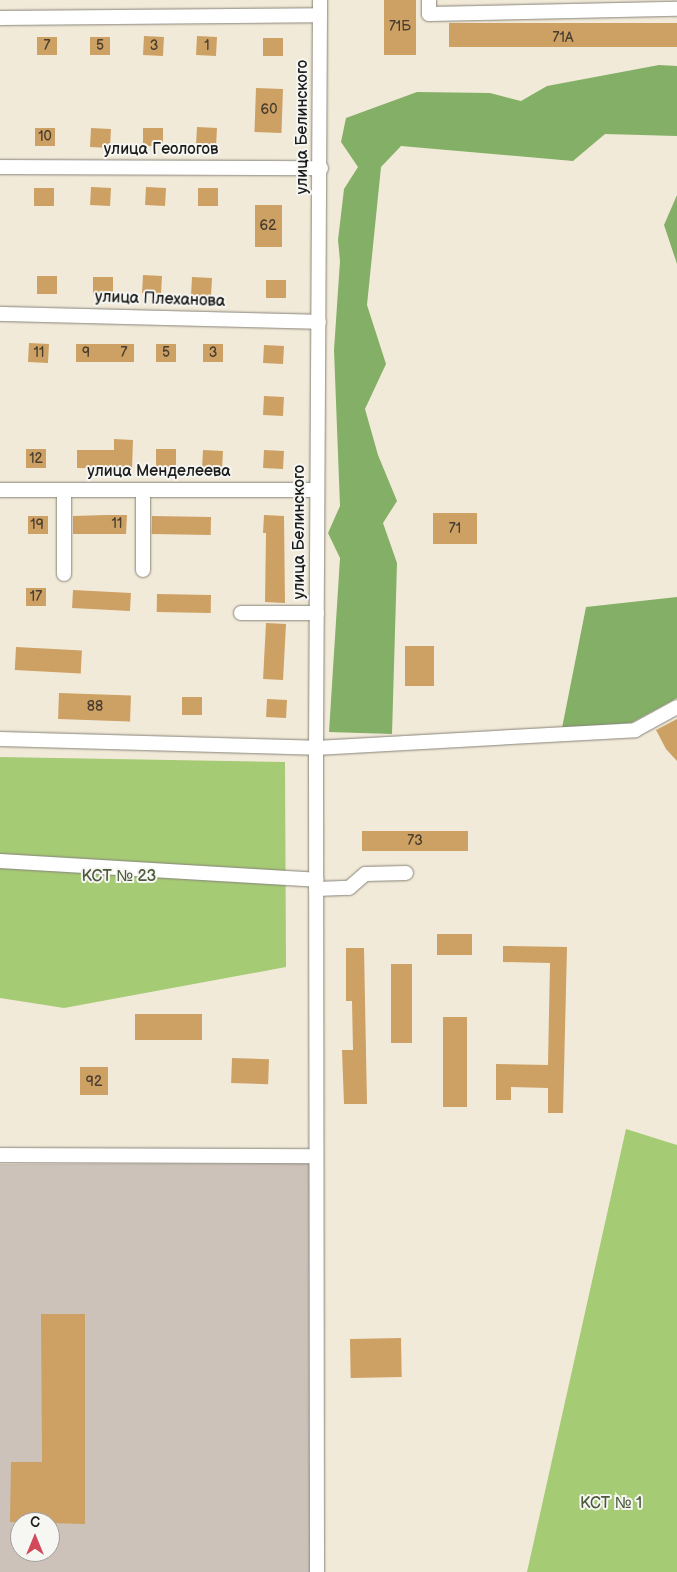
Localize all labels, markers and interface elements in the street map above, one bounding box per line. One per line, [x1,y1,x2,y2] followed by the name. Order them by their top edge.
[389,19,411,35] house number: 71Б
[553,30,573,46] house number: 71А
[44,38,50,54] house number: 7
[96,38,104,54] house number: 5
[150,38,158,54] house number: 3
[204,38,210,54] house number: 1
[293,60,313,194] street label: улица Белинского
[261,102,277,118] house number: 60
[38,129,52,145] house number: 10
[104,140,218,160] street label: улица Геологов
[260,218,276,234] house number: 62
[95,288,225,312] street label: улица Плеханова
[34,345,44,361] house number: 11
[82,345,90,361] house number: 9
[121,345,127,361] house number: 7
[162,345,170,361] house number: 5
[209,345,217,361] house number: 3
[29,451,43,467] house number: 12
[87,462,231,482] street label: улица Менделеева
[290,465,310,599] street label: улица Белинского
[112,516,122,532] house number: 11
[30,517,44,533] house number: 19
[449,521,461,537] house number: 71
[30,589,42,605] house number: 17
[87,699,103,715] house number: 88
[407,833,423,849] house number: 73
[82,867,156,887] park label: КСТ № 23
[86,1074,102,1090] house number: 92
[580,1494,642,1514] park label: КСТ № 1
[10,1512,60,1562] north arrow
[30,1514,40,1531] text: С

